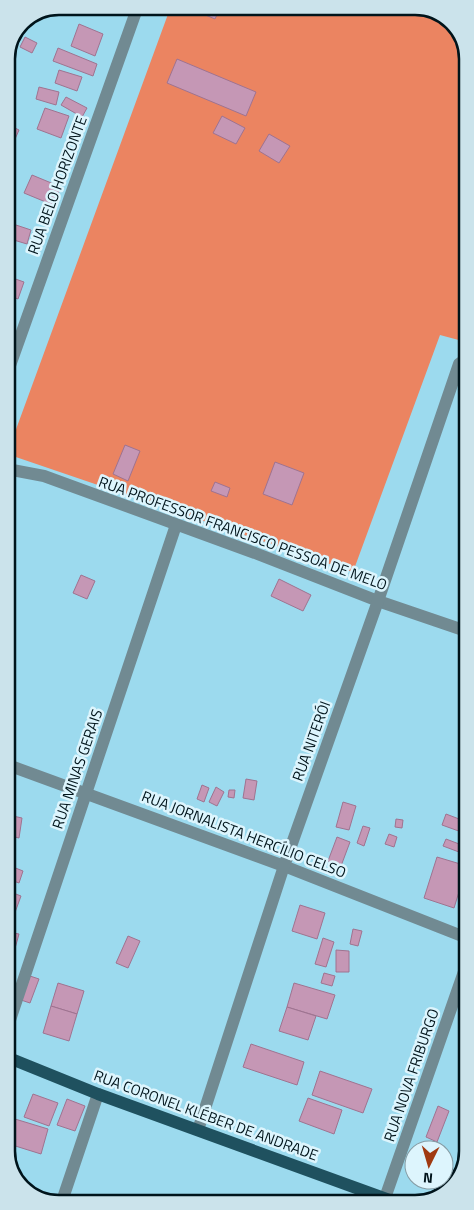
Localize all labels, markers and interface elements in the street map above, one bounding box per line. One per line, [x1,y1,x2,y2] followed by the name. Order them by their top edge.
[21,113,93,257] street label: RUA BELO HORIZONTE
[96,470,391,596] street label: RUA PROFESSOR FRANCISCO PESSOA DE MELO
[286,698,336,784] street label: RUA NITERÓI
[46,706,108,832] street label: RUA MINAS GERAIS
[138,784,350,884] street label: RUA JORNALISTA HERCÍLIO CELSO
[377,1005,445,1145] street label: RUA NOVA FRIBURGO
[91,1064,321,1166] street label: RUA CORONEL KLÉBER DE ANDRADE
[404,1140,454,1190] north arrow
[422,1168,434,1189] text: N

